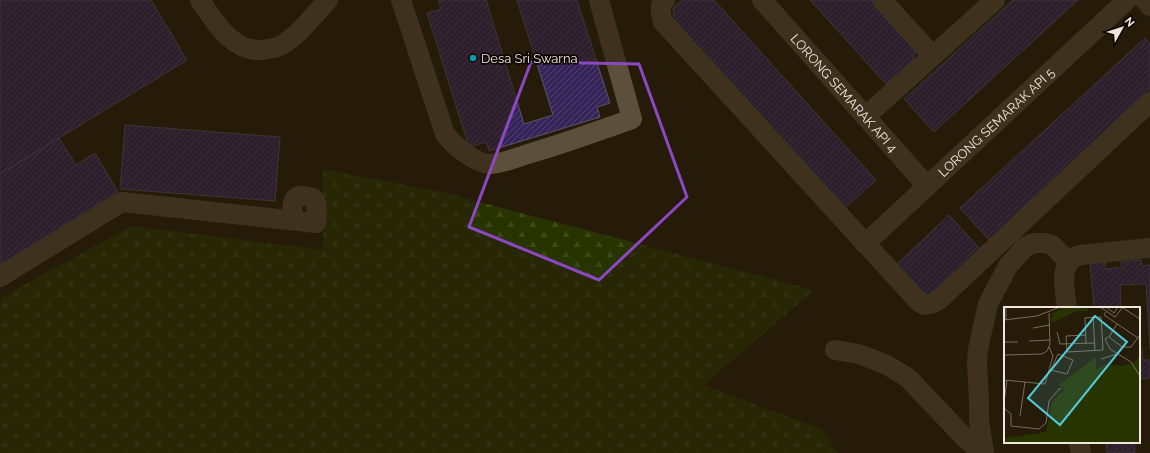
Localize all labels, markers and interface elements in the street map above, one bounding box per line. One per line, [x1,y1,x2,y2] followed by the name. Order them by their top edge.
[1102,8,1142,48] north arrow
[1122,15,1137,29] text: N
[788,31,901,155] street label: LORONG SEMARAK API 4
[481,51,578,66] place label: Desa Sri Swarna
[468,53,478,63] marker: Desa Sri Swarna
[935,64,1057,180] street label: LORONG SEMARAK API 5
[1004,307,1140,443] inset map

